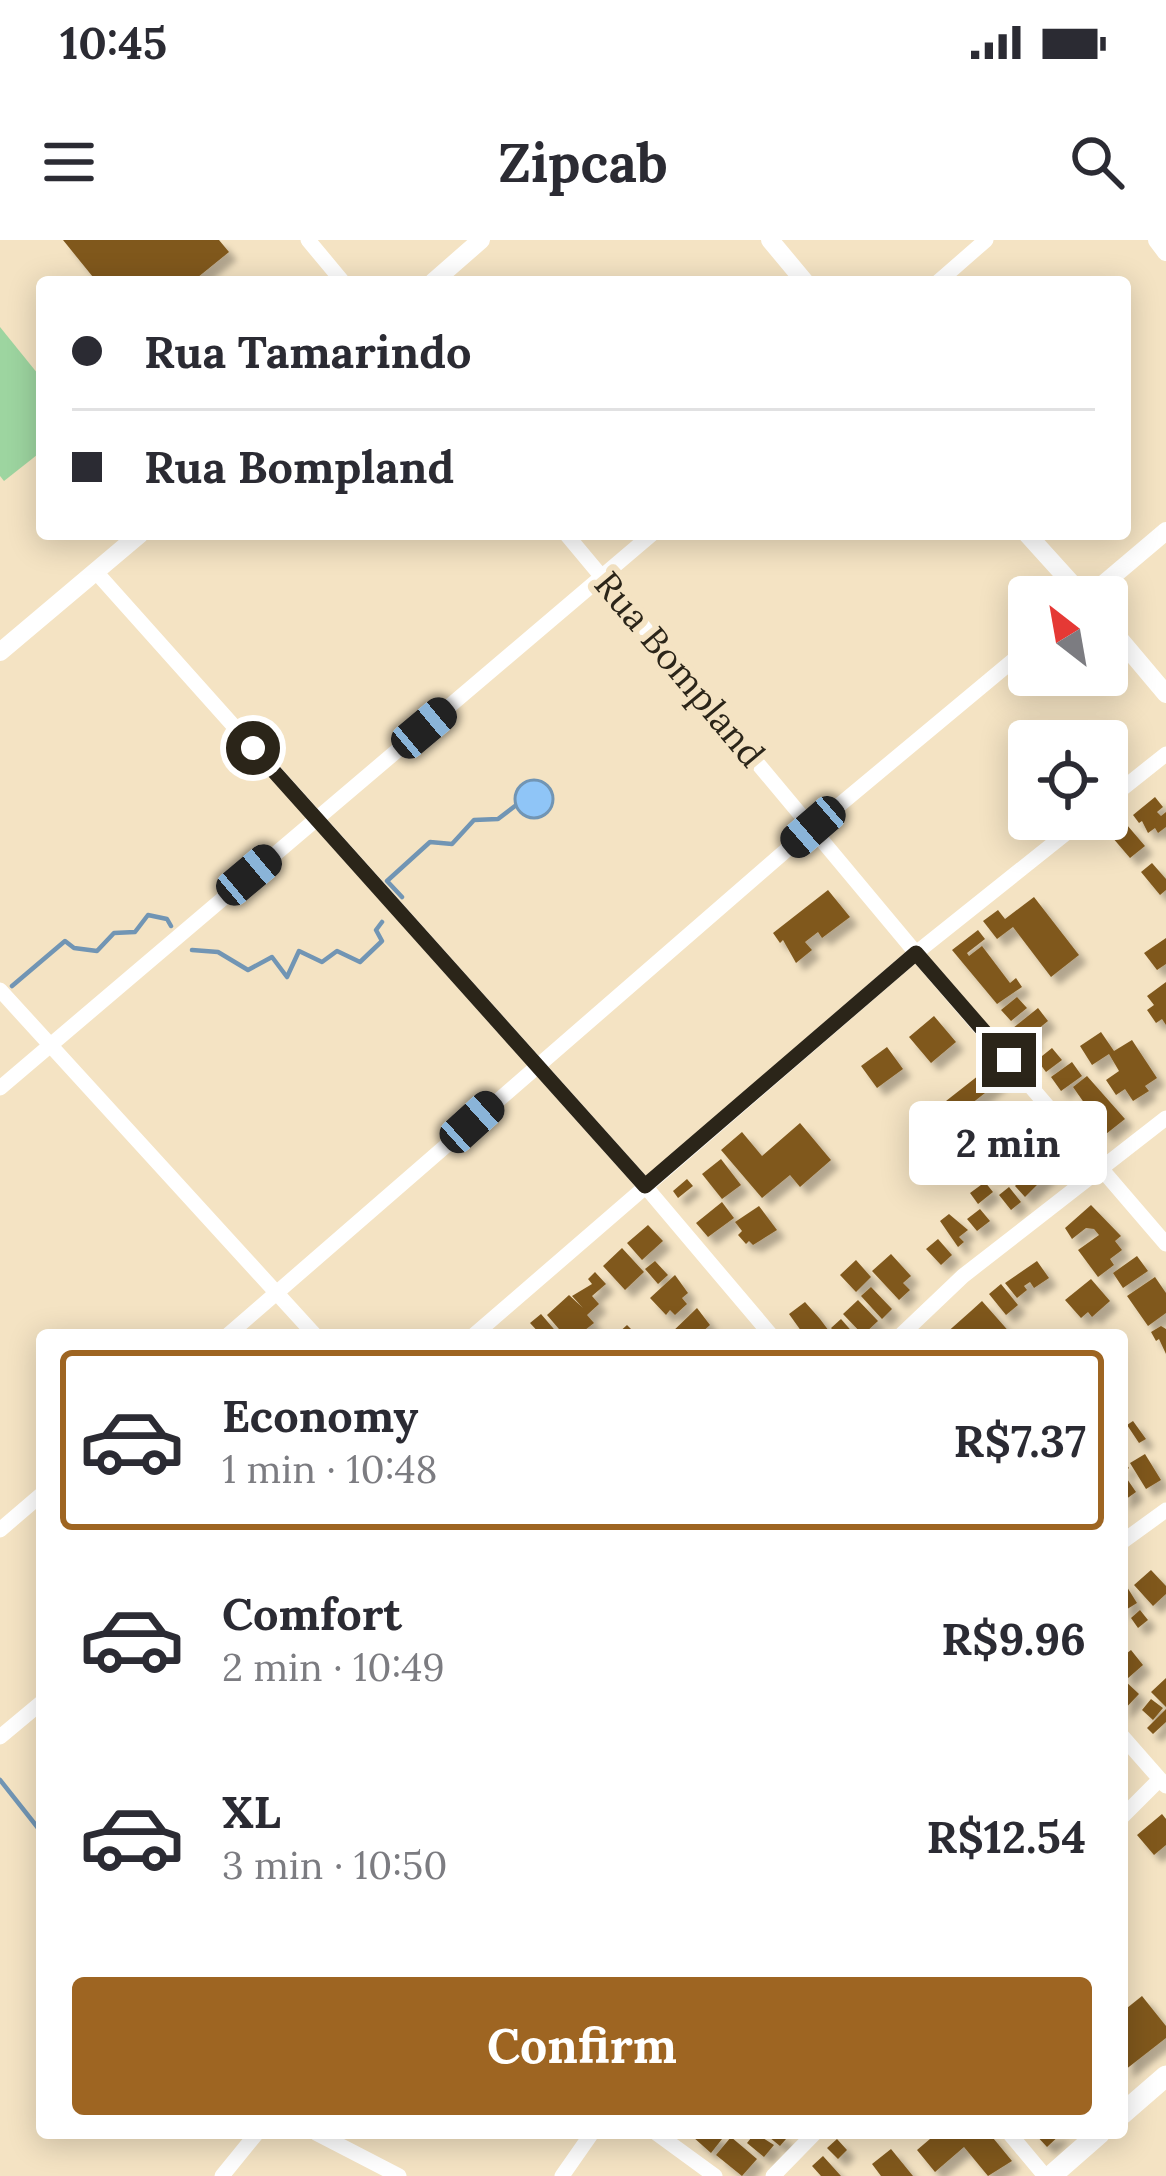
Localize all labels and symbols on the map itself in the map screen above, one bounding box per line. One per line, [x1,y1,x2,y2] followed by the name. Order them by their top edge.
[585,562,775,776] street label: Rua Bompland
[1008,576,1128,696] north arrow
[385,691,463,765] car
[226,721,280,775] route start
[774,790,852,864] car
[210,838,288,912] car
[982,1033,1036,1087] route end
[433,1085,511,1159] car
[910,1102,1108,1186] callout: 2 min

